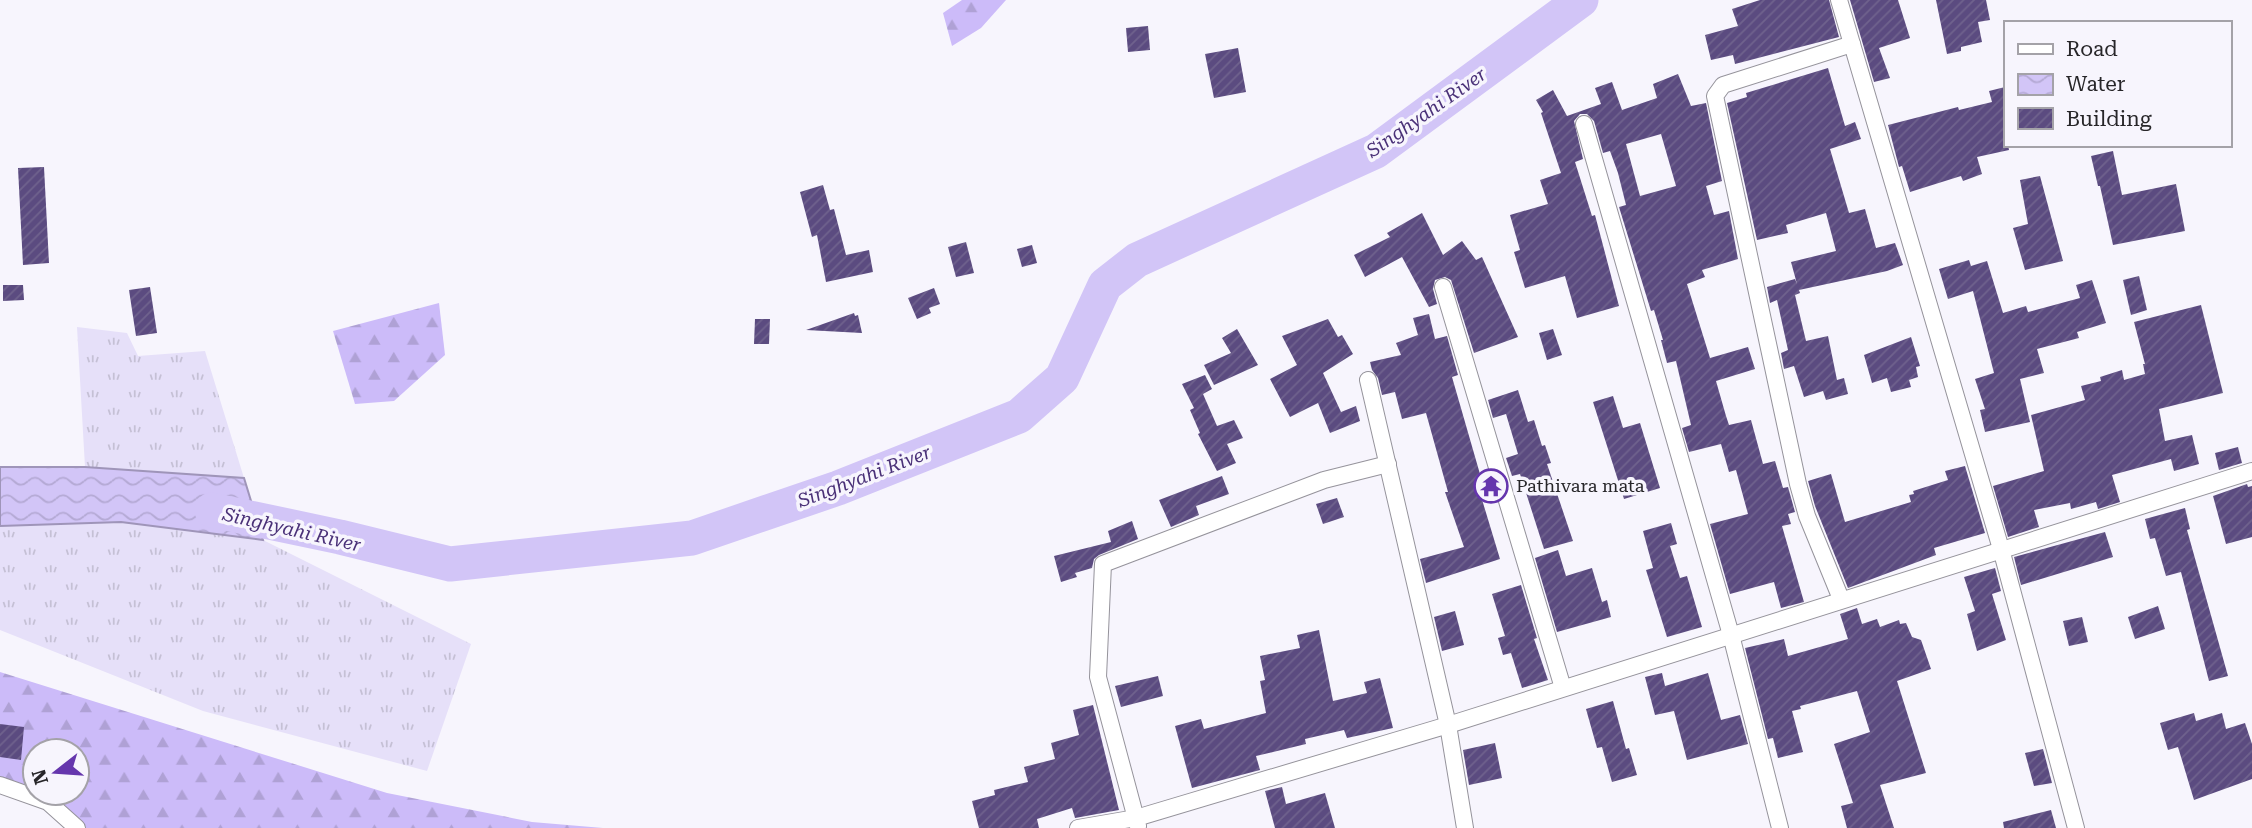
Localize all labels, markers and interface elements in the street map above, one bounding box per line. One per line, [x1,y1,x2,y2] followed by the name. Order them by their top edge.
[2004,21,2231,147] legend
[2066,37,2118,61] text: Road
[1361,63,1491,163] water label: Singhyahi River
[2066,72,2126,96] text: Water
[2066,107,2152,131] text: Building
[793,440,934,513] water label: Singhyahi River
[1472,467,1510,505] temple icon: Pathivara mata
[1516,475,1645,496] place label: Pathivara mata
[220,502,363,557] water label: Singhyahi River
[21,737,91,807] north arrow
[27,766,53,787] text: N

